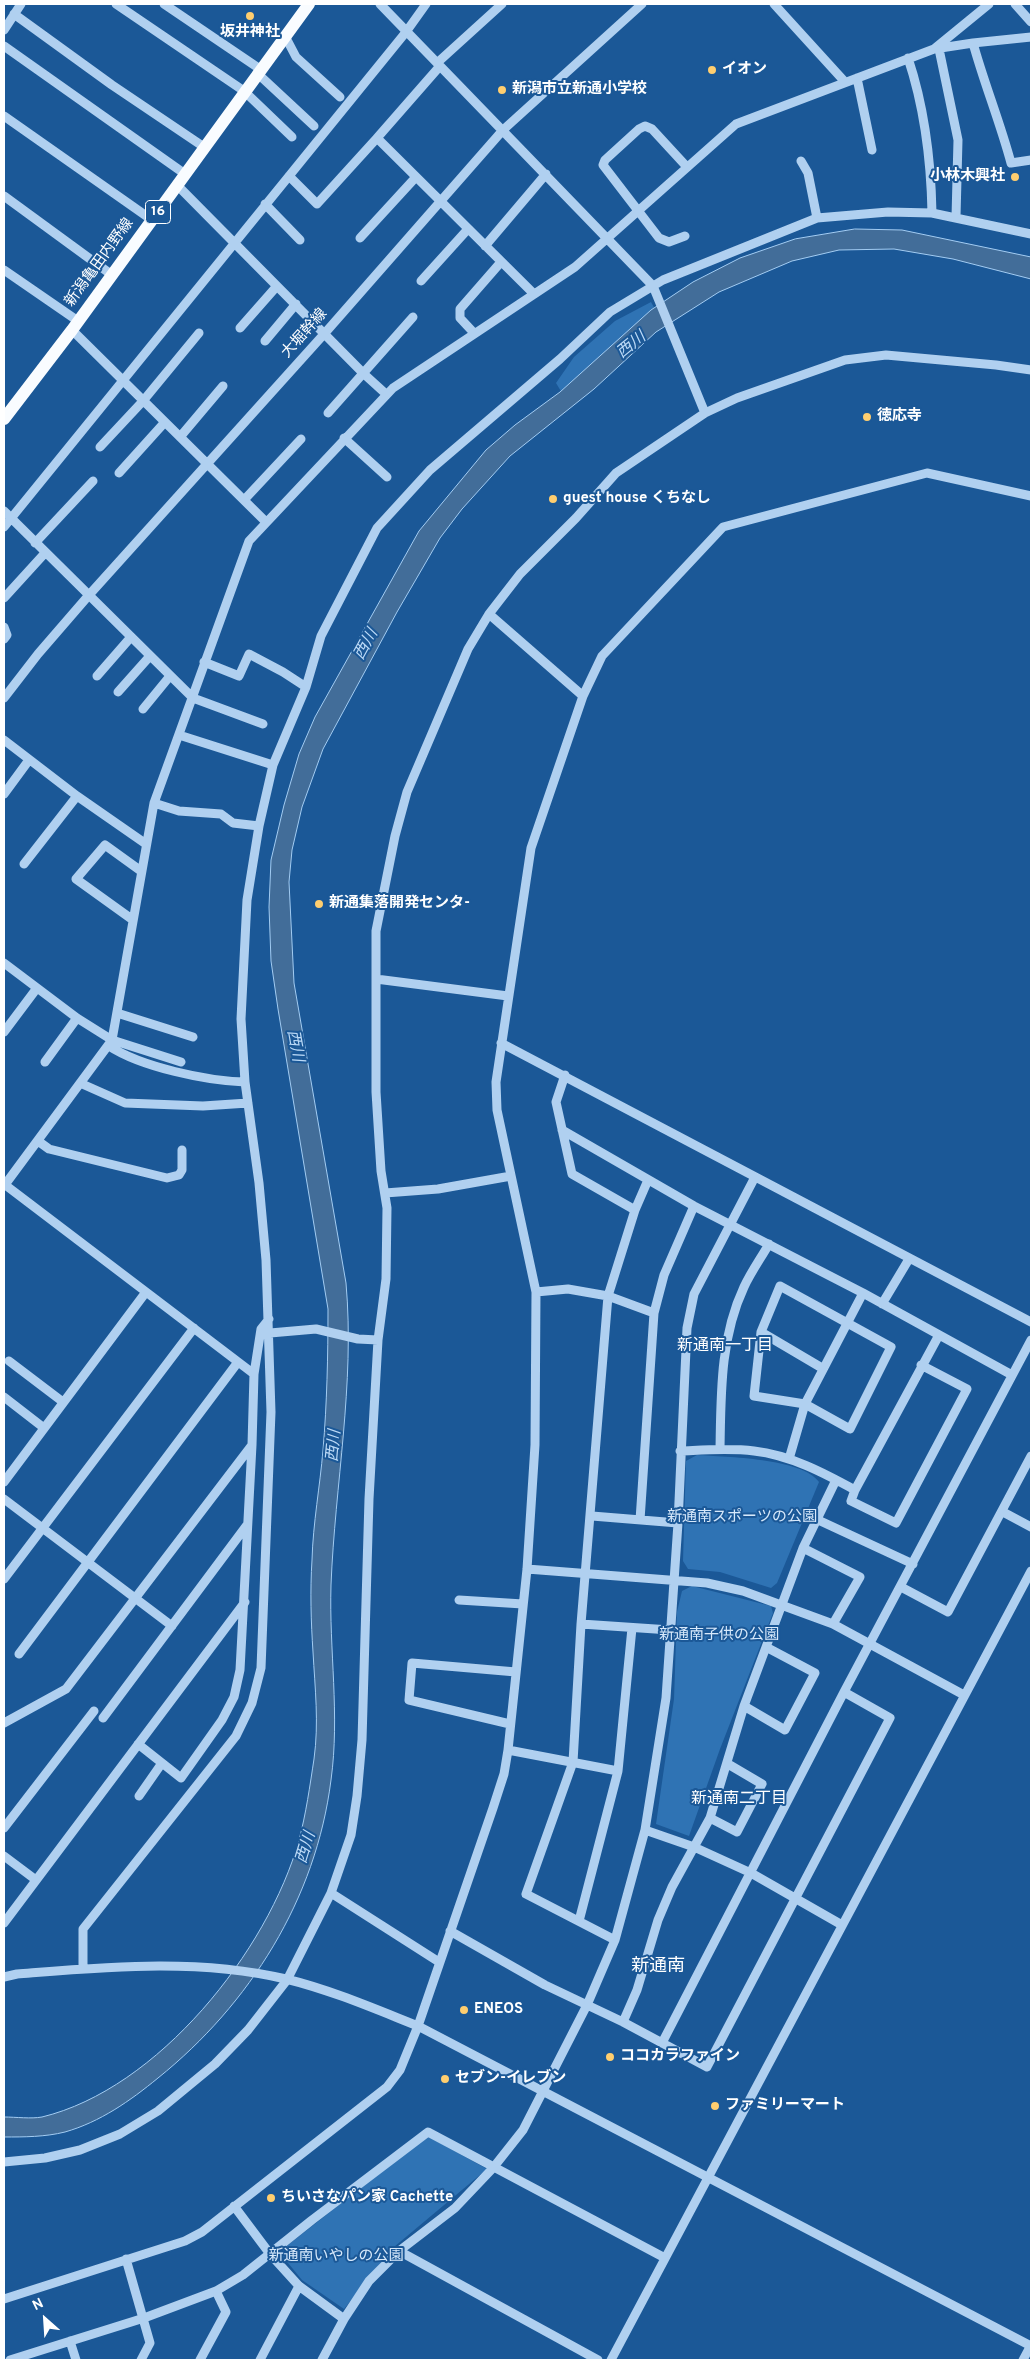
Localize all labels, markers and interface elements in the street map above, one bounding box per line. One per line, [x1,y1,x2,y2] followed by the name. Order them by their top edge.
[244,10,256,22] marker: 坂井神社
[220,24,280,42] place label: 坂井神社
[722,61,767,79] place label: イオン
[706,64,718,76] marker: イオン
[512,81,647,99] place label: 新潟市立新通小学校
[496,84,508,96] marker: 新潟市立新通小学校
[930,168,1005,186] place label: 小林木興社
[1009,171,1021,183] marker: 小林木興社
[146,200,170,223] road number: 16
[62,215,138,311] street label: 新潟亀田内野線
[278,306,332,362] street label: 大堀幹線
[614,328,650,364] water label: 西川
[877,408,922,426] place label: 徳応寺
[861,411,873,423] marker: 徳応寺
[563,490,711,508] place label: guest house くちなし
[547,493,559,505] marker: guest house くちなし
[351,626,383,664] water label: 西川
[329,895,470,913] place label: 新通集落開発センタ-
[313,898,325,910] marker: 新通集落開発センタ-
[282,1029,306,1063] water label: 西川
[677,1337,773,1357] district label: 新通南一丁目
[324,1429,346,1463] water label: 西川
[667,1509,817,1527] park label: 新通南スポーツの公園
[659,1627,779,1645] park label: 新通南子供の公園
[691,1790,787,1810] district label: 新通南二丁目
[293,1830,321,1866] water label: 西川
[631,1956,685,1978] district label: 新通南
[474,2001,523,2019] place label: ENEOS
[458,2004,470,2016] marker: ENEOS
[620,2048,740,2066] place label: ココカラファイン
[604,2051,616,2063] marker: ココカラファイン
[455,2070,566,2088] place label: セブン-イレブン
[439,2073,451,2085] marker: セブン-イレブン
[725,2097,845,2115] place label: ファミリーマート
[709,2100,721,2112] marker: ファミリーマート
[281,2189,453,2207] place label: ちいさなパン家 Cachette
[265,2192,277,2204] marker: ちいさなパン家 Cachette
[269,2248,403,2266] park label: 新通南いやしの公園
[20,2294,70,2344] north arrow
[30,2295,46,2315] text: N

